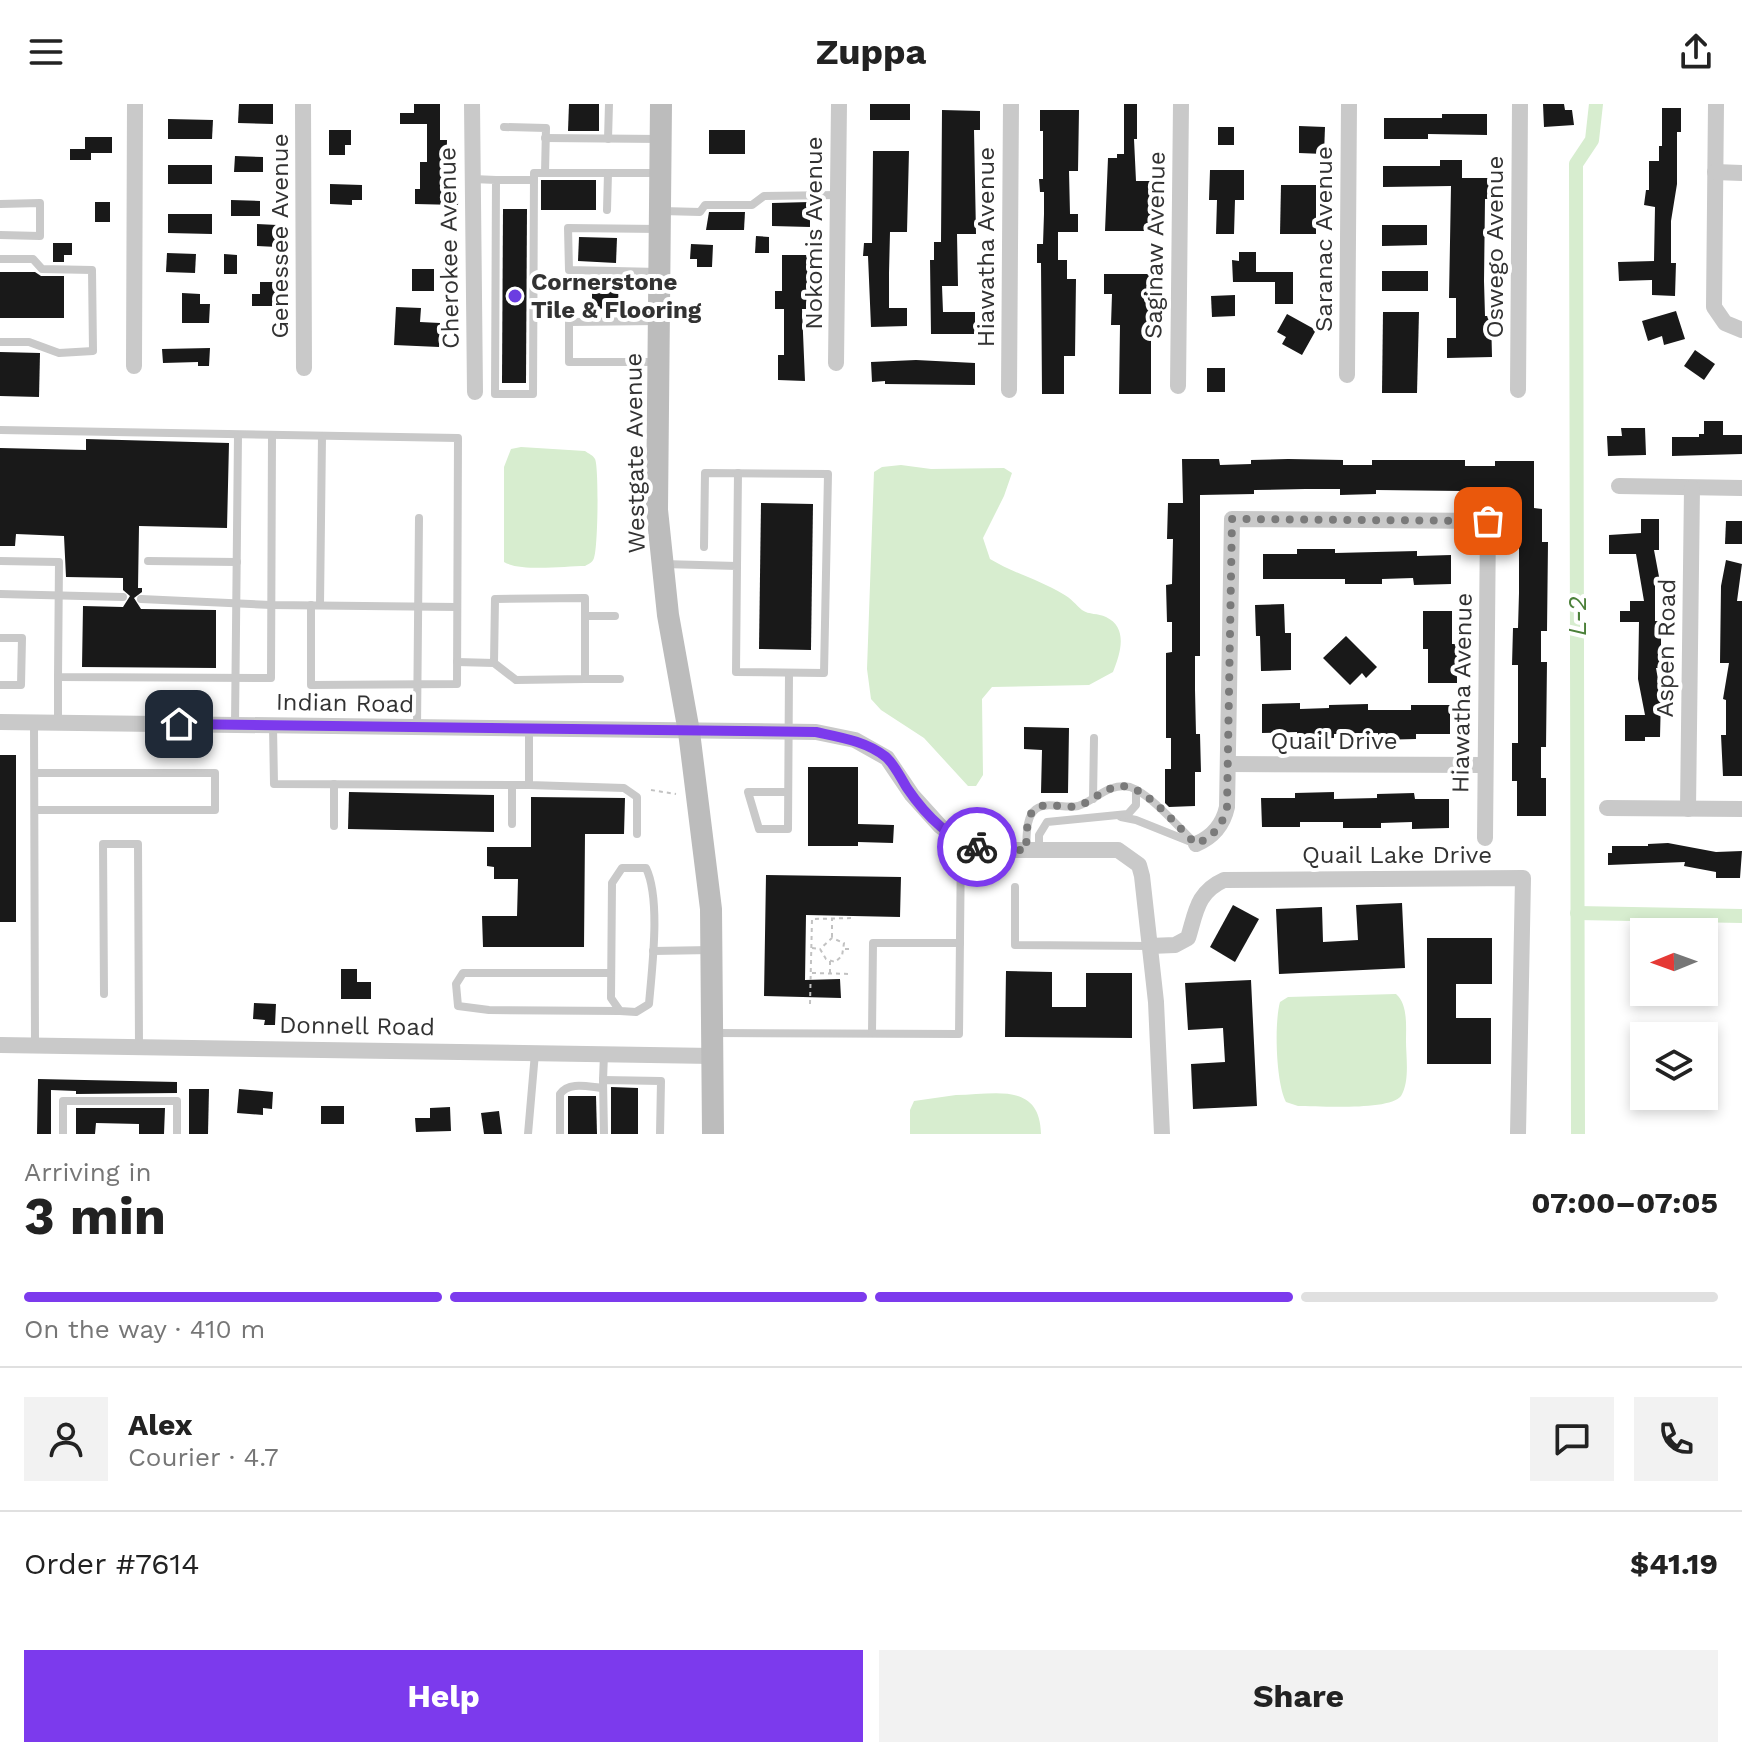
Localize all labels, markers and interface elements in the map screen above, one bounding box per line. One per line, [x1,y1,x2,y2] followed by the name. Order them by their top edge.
[24,30,68,74] icon: menu
[1674,30,1718,74] icon: share
[816,31,926,73] text: Zuppa
[266,133,294,339] street label: Genessee Avenue
[800,136,828,330] street label: Nokomis Avenue
[1310,146,1338,332] street label: Saranac Avenue
[433,147,465,349] street label: Cherokee Avenue
[972,147,1000,347] street label: Hiawatha Avenue
[1139,151,1171,339] street label: Saginaw Avenue
[1481,156,1509,338] street label: Oswego Avenue
[531,268,702,324] place label: Cornerstone Tile & Flooring
[506,287,524,305] marker: Cornerstone Tile & Flooring
[619,352,651,554] street label: Westgate Avenue
[1454,487,1522,555] pin
[1466,499,1510,543] icon: bag
[1651,578,1681,718] street label: Aspen Road
[1446,593,1478,793] street label: Hiawatha Avenue
[1562,596,1592,636] water label: L-2
[276,688,414,718] street label: Indian Road
[145,690,213,758] pin
[157,702,201,746] icon: home
[1270,727,1398,755] street label: Quail Drive
[937,807,1017,887] courier
[955,825,999,869] icon: bike
[1302,841,1492,869] street label: Quail Lake Drive
[1630,918,1718,1006] north arrow
[1630,918,1718,1110] map controls
[279,1011,435,1041] street label: Donnell Road
[1630,1022,1718,1110] button: layers
[24,1157,152,1187] text: Arriving in
[1531,1185,1718,1220] text: 07:00–07:05
[24,1186,166,1247] text: 3 min
[24,1314,265,1344] text: On the way · 410 m
[24,1397,108,1481] button: person
[1530,1397,1614,1481] button: chat
[1634,1397,1718,1481] button: phone
[128,1407,192,1442] text: Alex
[128,1442,278,1472] text: Courier · 4.7
[24,1546,200,1581] text: Order #7614
[1630,1546,1718,1581] text: $41.19
[24,1650,863,1742] button: Help
[879,1650,1718,1742] button: Share

